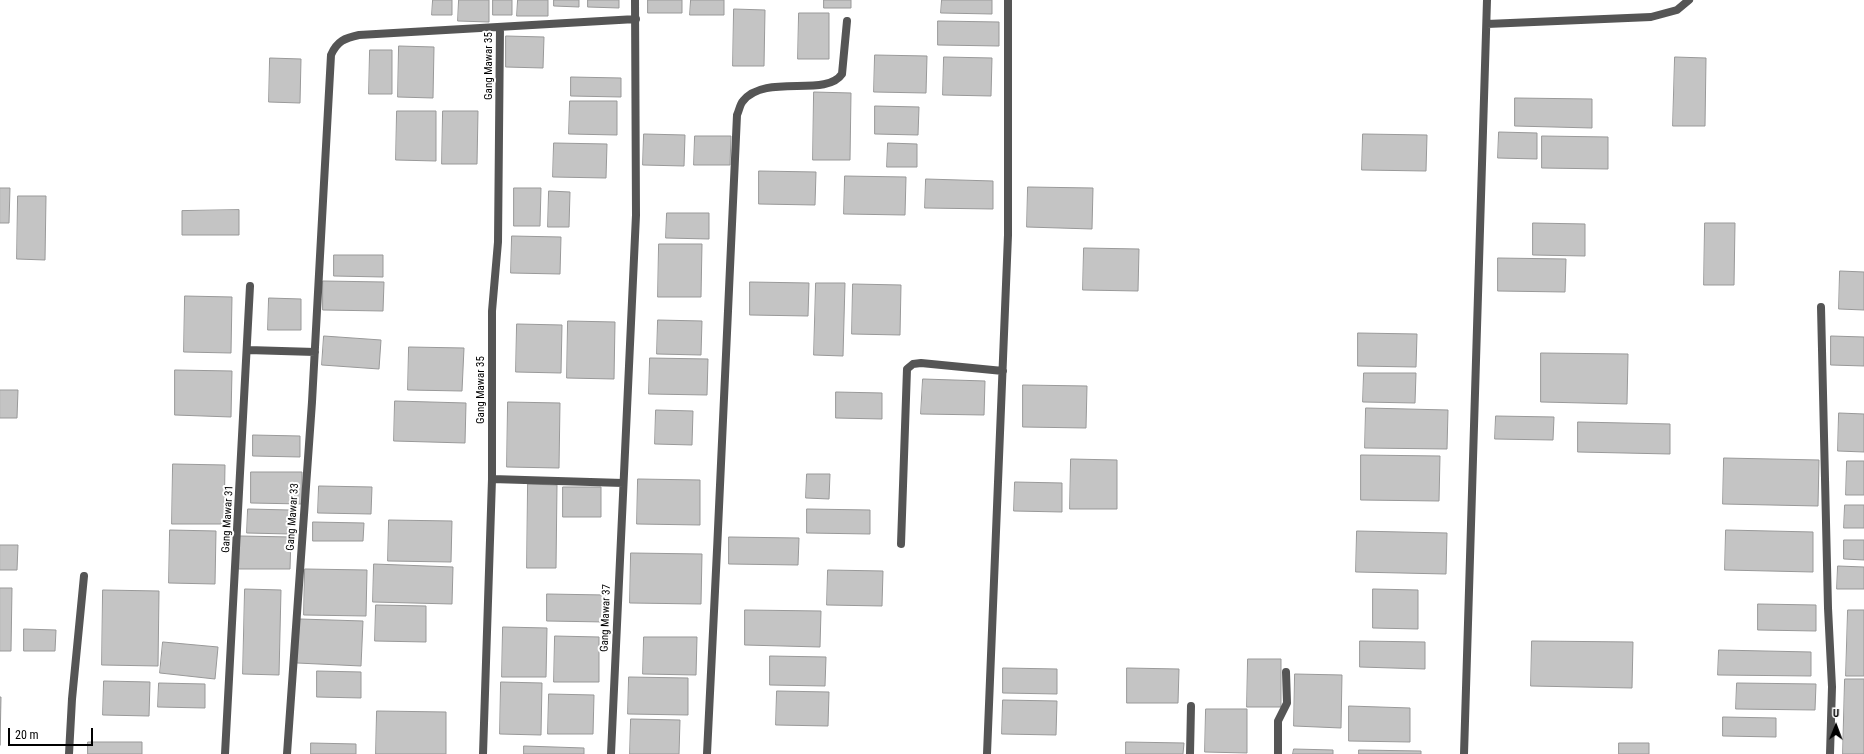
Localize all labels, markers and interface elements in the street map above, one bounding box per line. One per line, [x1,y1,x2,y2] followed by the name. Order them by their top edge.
[482,32,496,100] street label: Gang Mawar 35
[474,356,488,424] street label: Gang Mawar 35
[284,483,302,551] street label: Gang Mawar 33
[220,485,236,553] street label: Gang Mawar 31
[598,584,614,652] street label: Gang Mawar 37
[1816,706,1856,746] north arrow
[1833,707,1839,720] text: U
[10,720,95,746] scale bar
[15,728,39,742] text: 20 m

